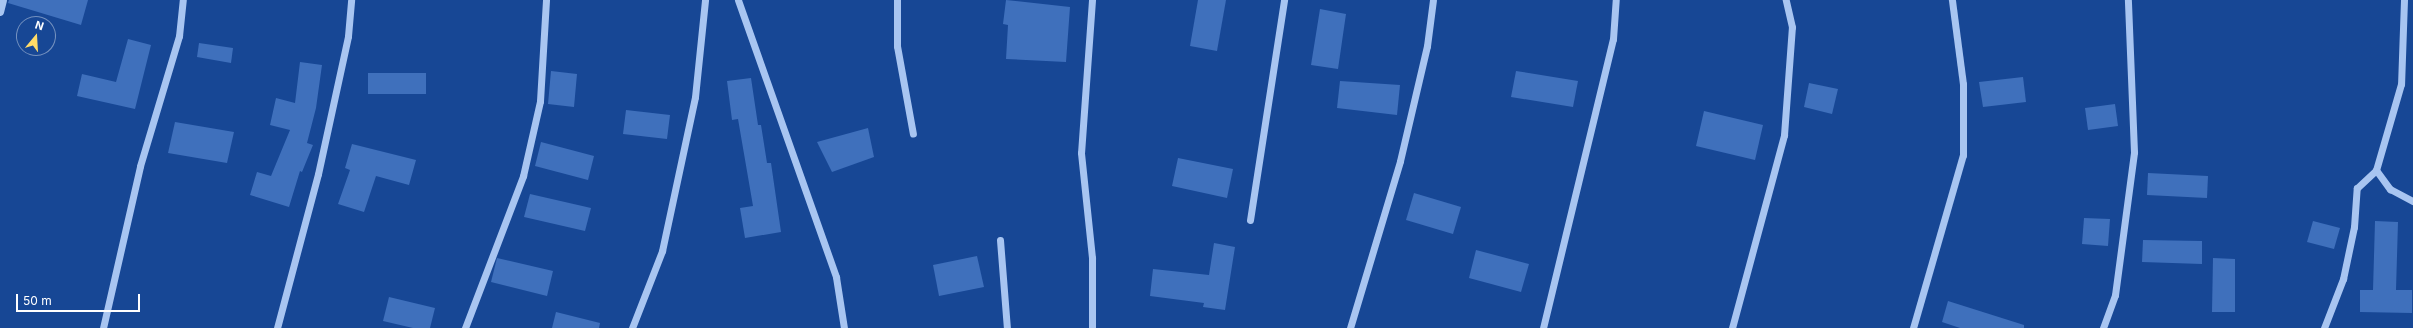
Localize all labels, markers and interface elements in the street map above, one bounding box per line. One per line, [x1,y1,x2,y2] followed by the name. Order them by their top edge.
[16,16,56,56] north arrow
[33,18,46,33] text: N
[18,286,142,312] scale bar
[23,293,52,308] text: 50 m

